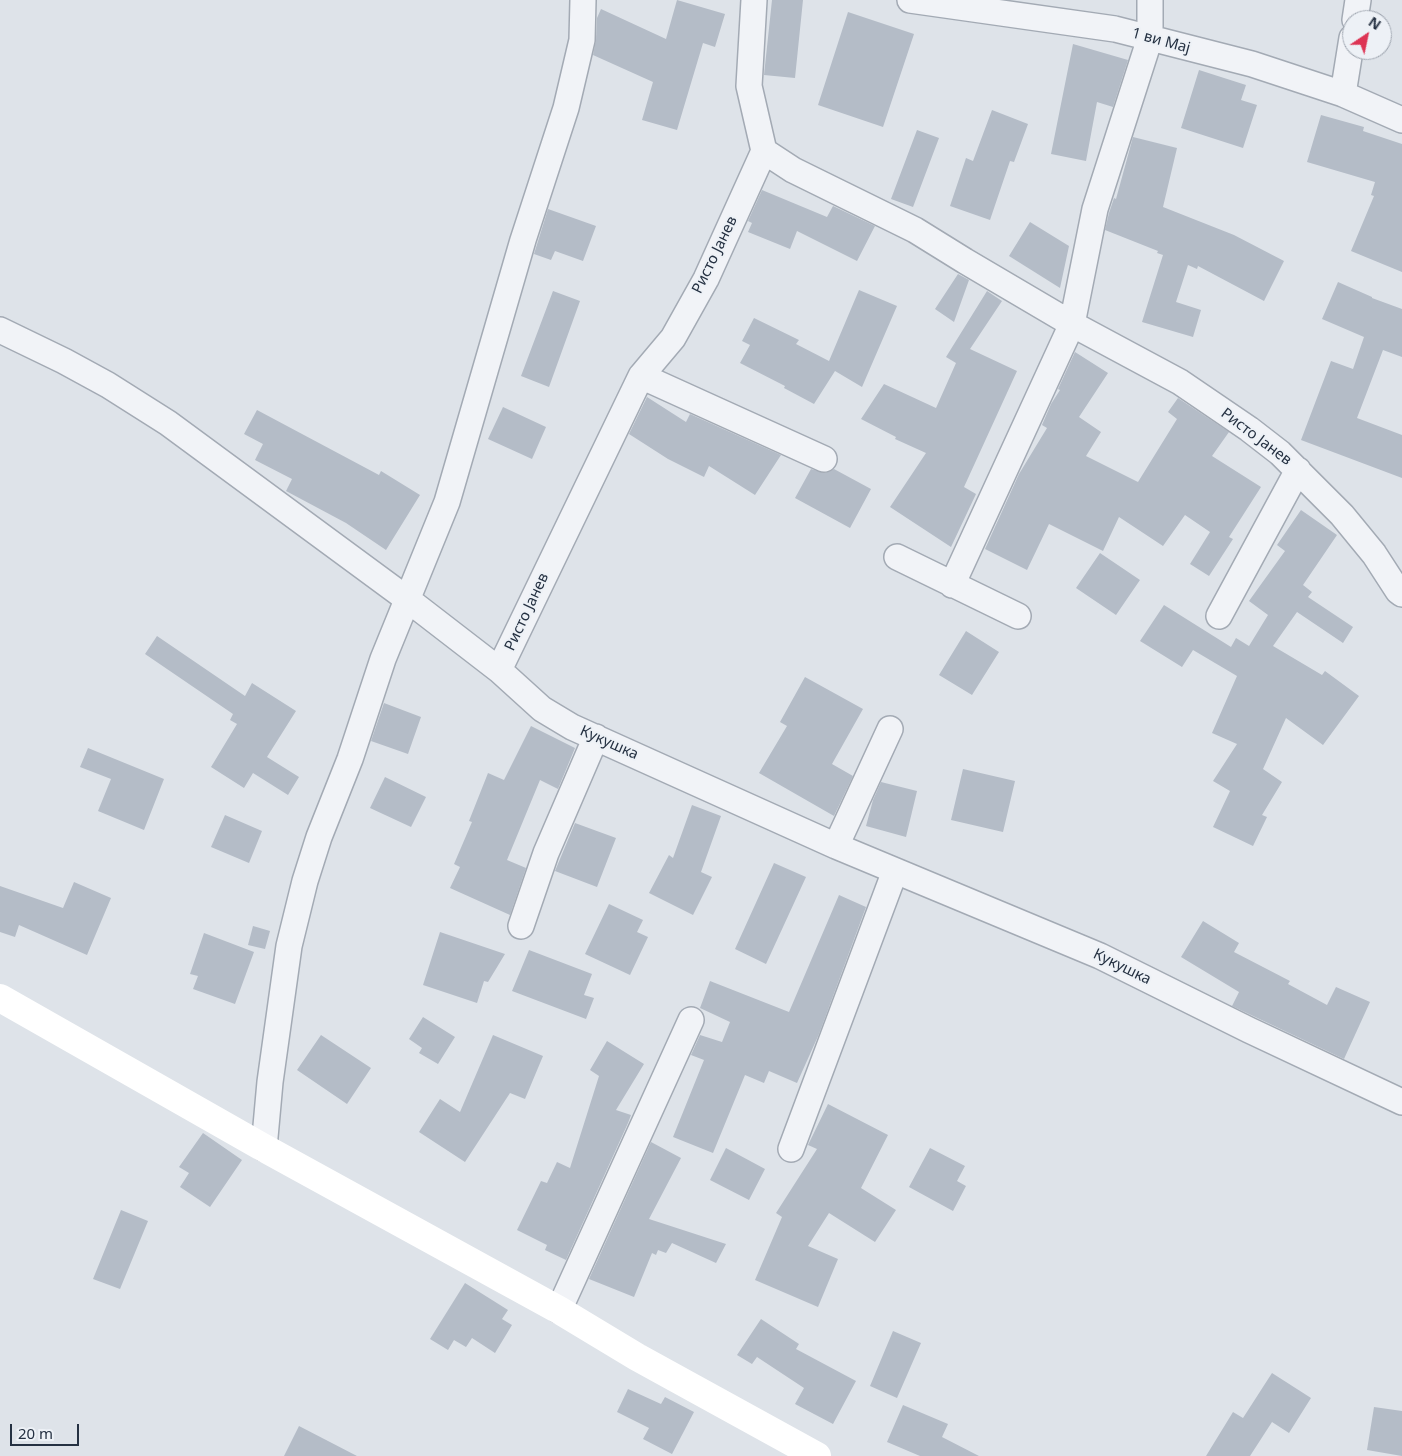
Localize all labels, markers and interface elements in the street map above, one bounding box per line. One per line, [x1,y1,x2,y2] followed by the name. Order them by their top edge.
[1342,10,1392,60] north arrow
[1365,12,1385,34] text: N
[1130,25,1192,57] street label: 1 ви Мај
[689,213,741,297] street label: Ристо Јанев
[1217,405,1295,469] street label: Ристо Јанев
[501,570,553,654] street label: Ристо Јанев
[577,722,641,764] street label: Кукушка
[1090,945,1154,989] street label: Кукушка
[12,1414,81,1446] scale bar
[18,1423,53,1443] text: 20 m

